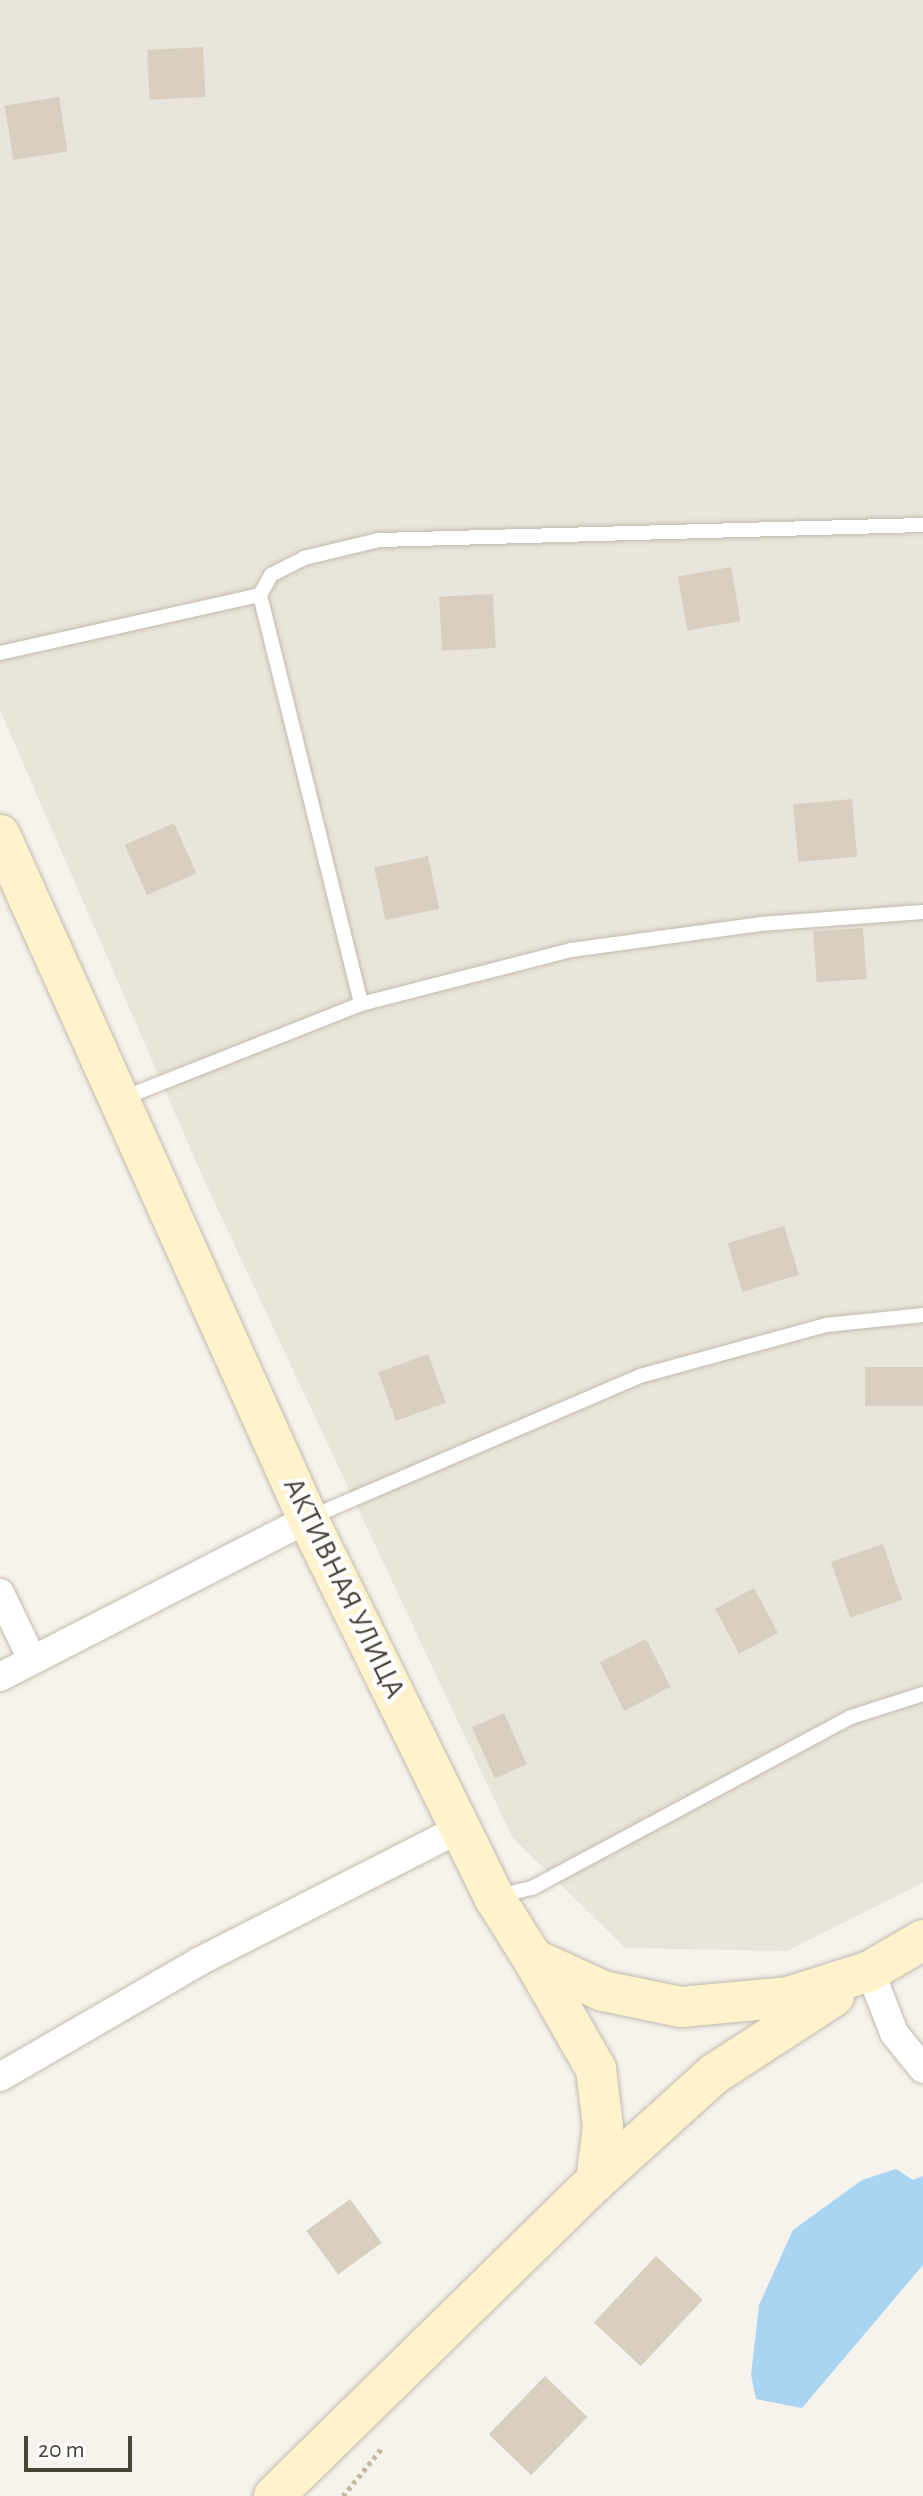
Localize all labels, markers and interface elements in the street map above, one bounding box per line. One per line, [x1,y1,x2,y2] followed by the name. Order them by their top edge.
[275,1472,413,1704] street label: АКТИВНАЯ УЛИЦА
[28,2420,136,2470] scale bar
[38,2438,85,2462] text: 20 m

